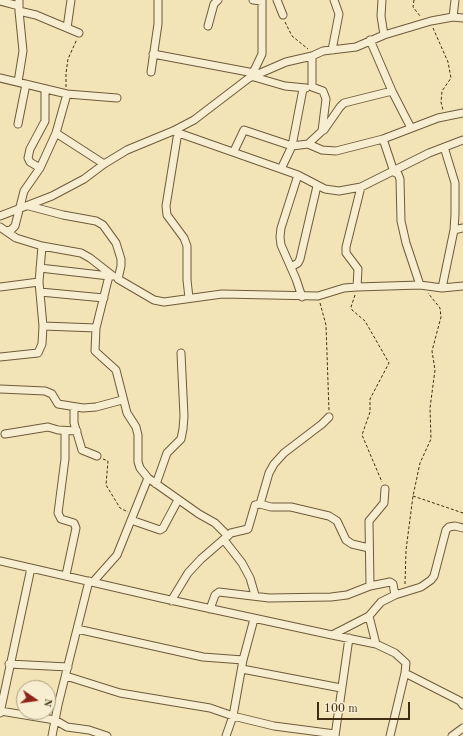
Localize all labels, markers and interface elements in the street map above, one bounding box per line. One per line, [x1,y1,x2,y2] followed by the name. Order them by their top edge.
[16,680,56,720] north arrow
[319,694,412,720] scale bar
[41,697,54,708] text: N
[324,703,358,715] text: 100 m

